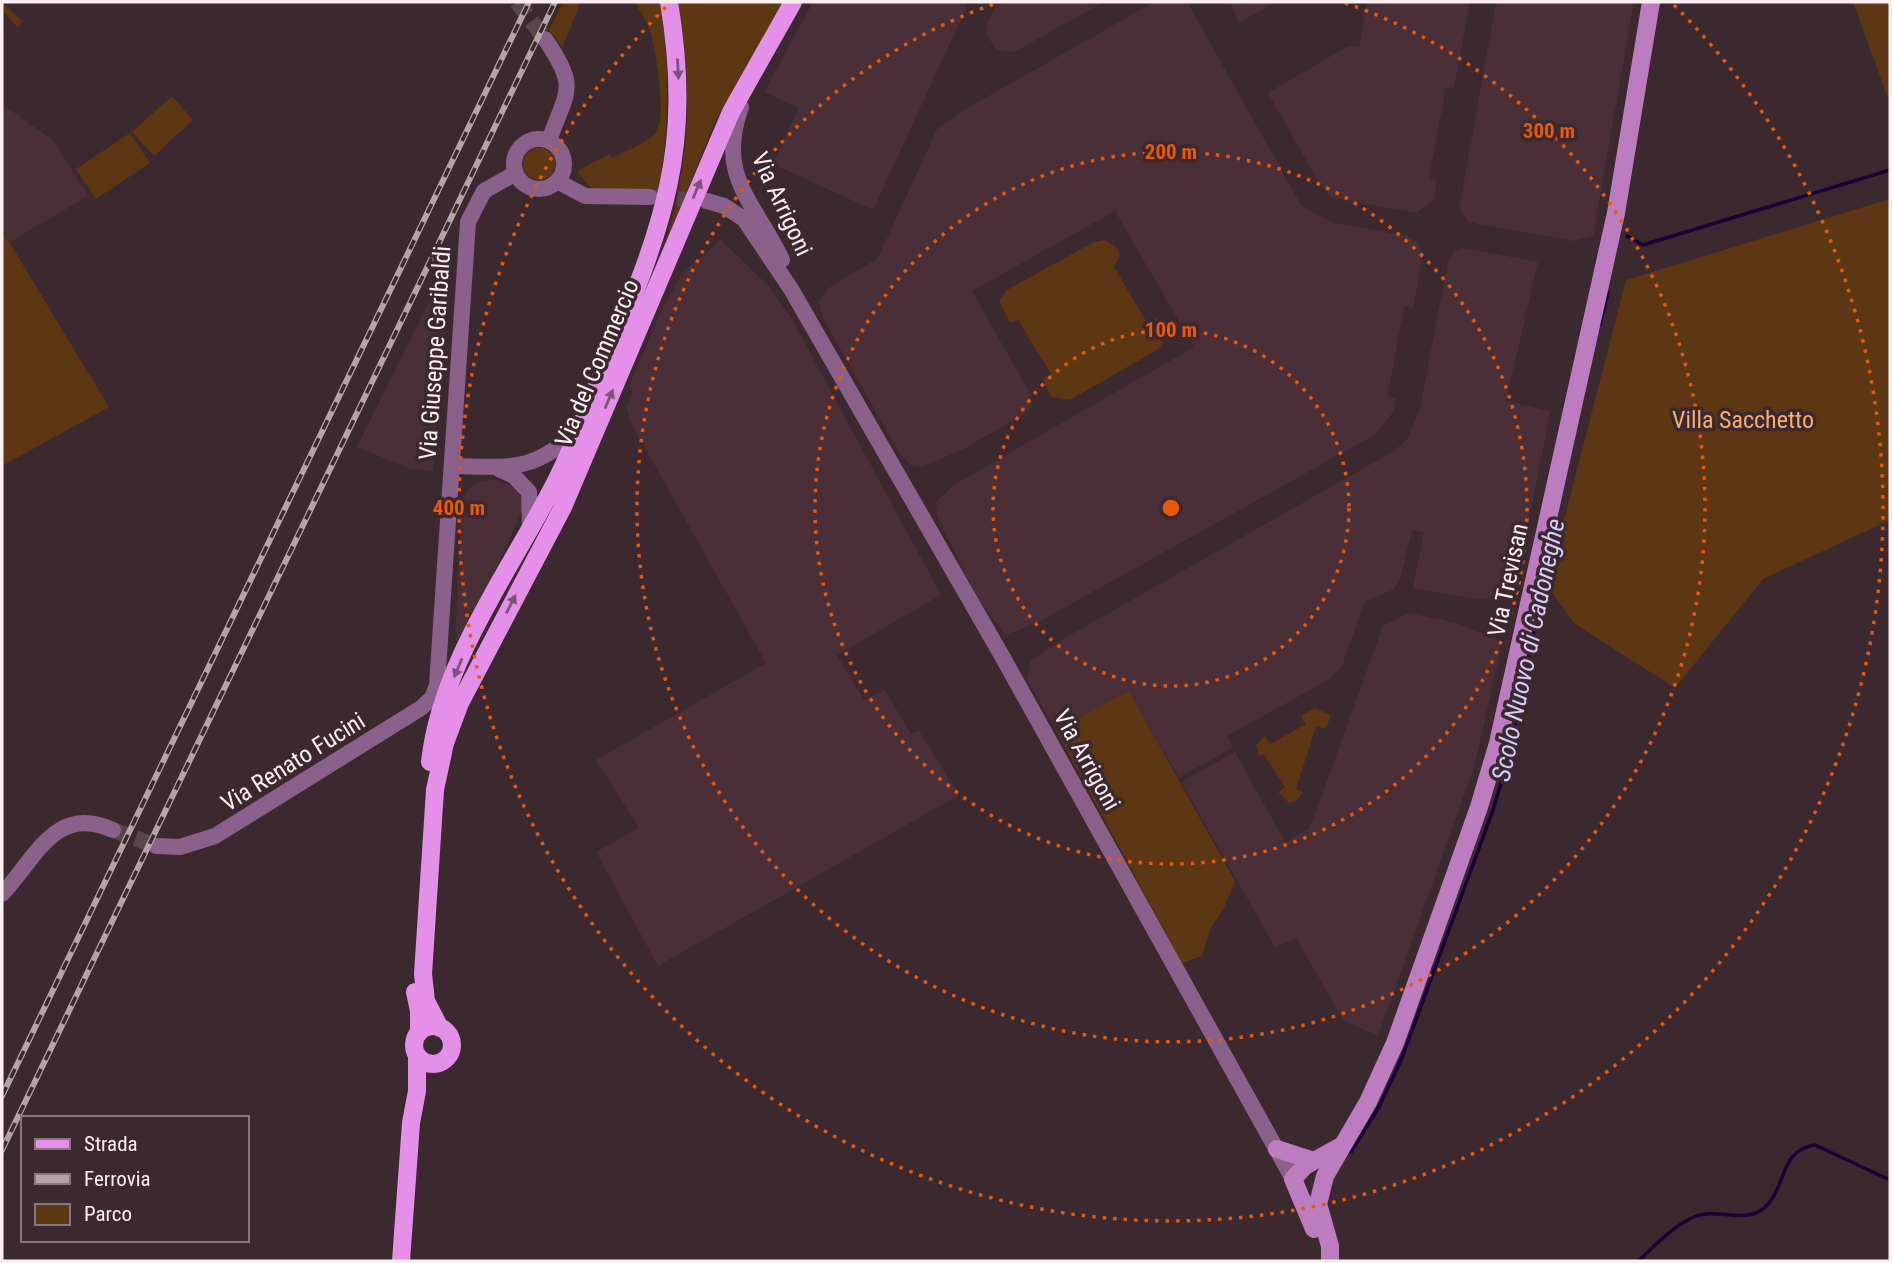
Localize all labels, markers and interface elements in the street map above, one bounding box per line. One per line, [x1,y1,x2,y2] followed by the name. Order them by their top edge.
[672,59,683,81] one-way arrow
[1523,119,1575,143] text: 300 m
[1145,140,1197,164] text: 200 m
[746,148,818,260] street label: Via Arrigoni
[691,178,702,199] one-way arrow
[414,245,456,461] street label: Via Giuseppe Garibaldi
[549,275,645,451] street label: Via del Commercio
[1145,318,1197,342] text: 100 m
[604,388,615,409] one-way arrow
[1672,406,1814,434] park label: Villa Sacchetto
[433,496,485,520] text: 400 m
[1159,496,1183,520] centre of rings
[1486,516,1570,784] water label: Scolo Nuovo di Cadoneghe
[1482,521,1534,639] street label: Via Trevisan
[505,594,517,614] one-way arrow
[452,658,463,679] one-way arrow
[1048,705,1126,815] street label: Via Arrigoni
[216,707,370,817] street label: Via Renato Fucini
[21,1116,248,1242] legend
[84,1132,138,1156] text: Strada
[84,1167,151,1191] text: Ferrovia
[84,1202,132,1226] text: Parco

